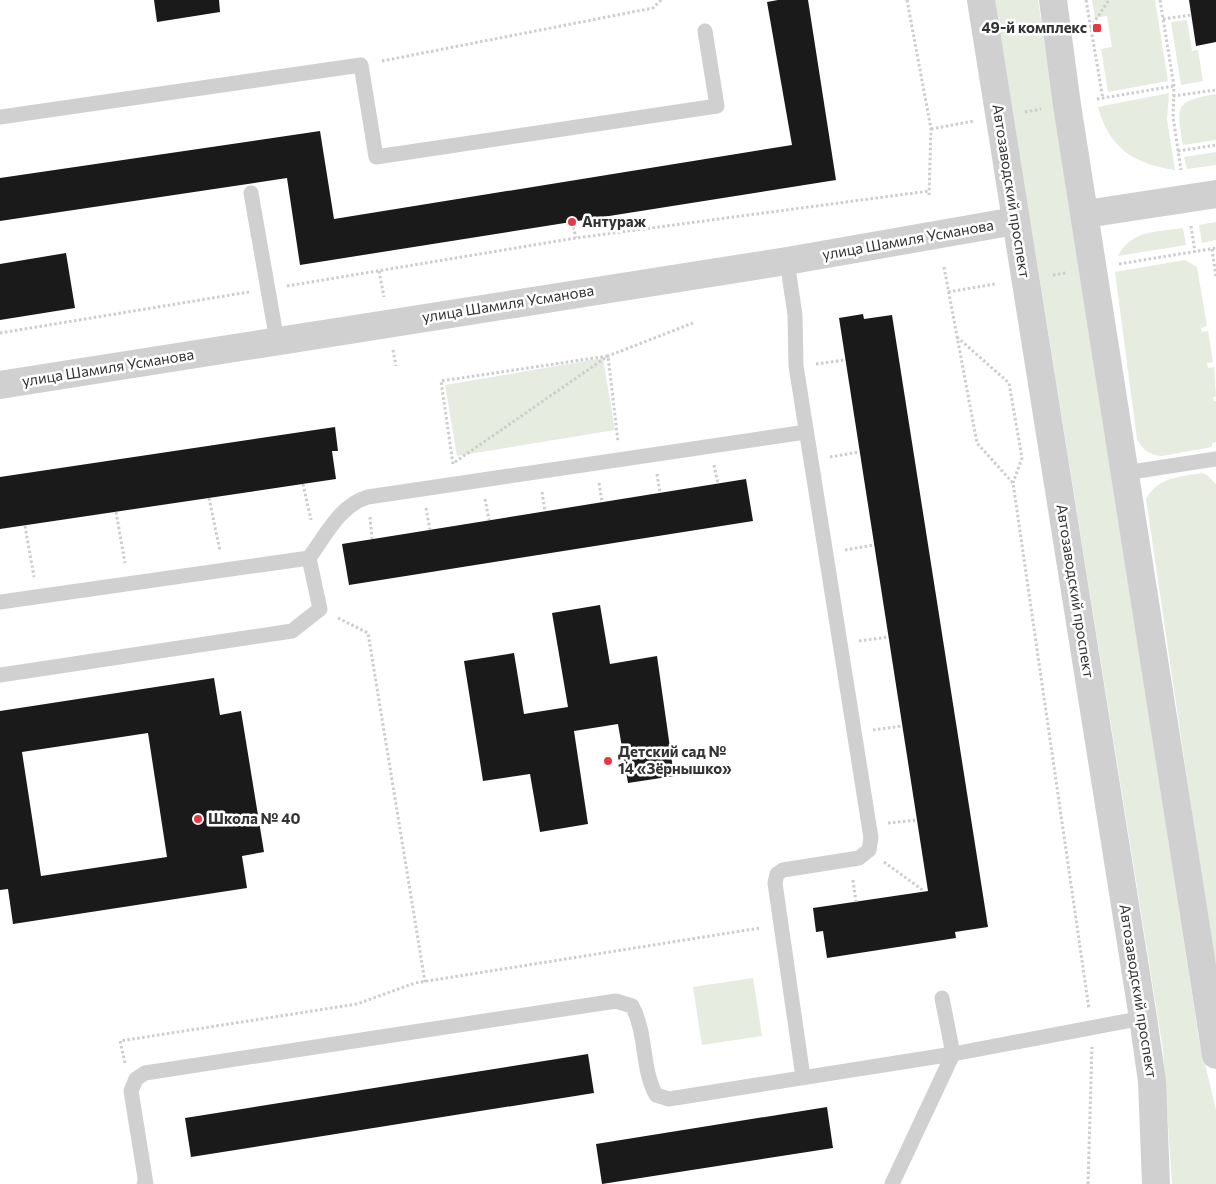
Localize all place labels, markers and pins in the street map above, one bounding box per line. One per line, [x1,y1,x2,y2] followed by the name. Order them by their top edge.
[981,18,1087,36] place label: 49-й комплекс
[1091,22,1103,34] marker: 49-й комплекс
[582,212,647,230] place label: Антураж
[566,216,578,228] marker: Антураж
[618,742,732,777] place label: Детский сад № 14 «Зёрнышко»
[602,755,614,767] marker: Детский сад № 14 «Зёрнышко»
[208,809,300,827] place label: Школа № 40
[192,813,204,825] marker: Школа № 40

